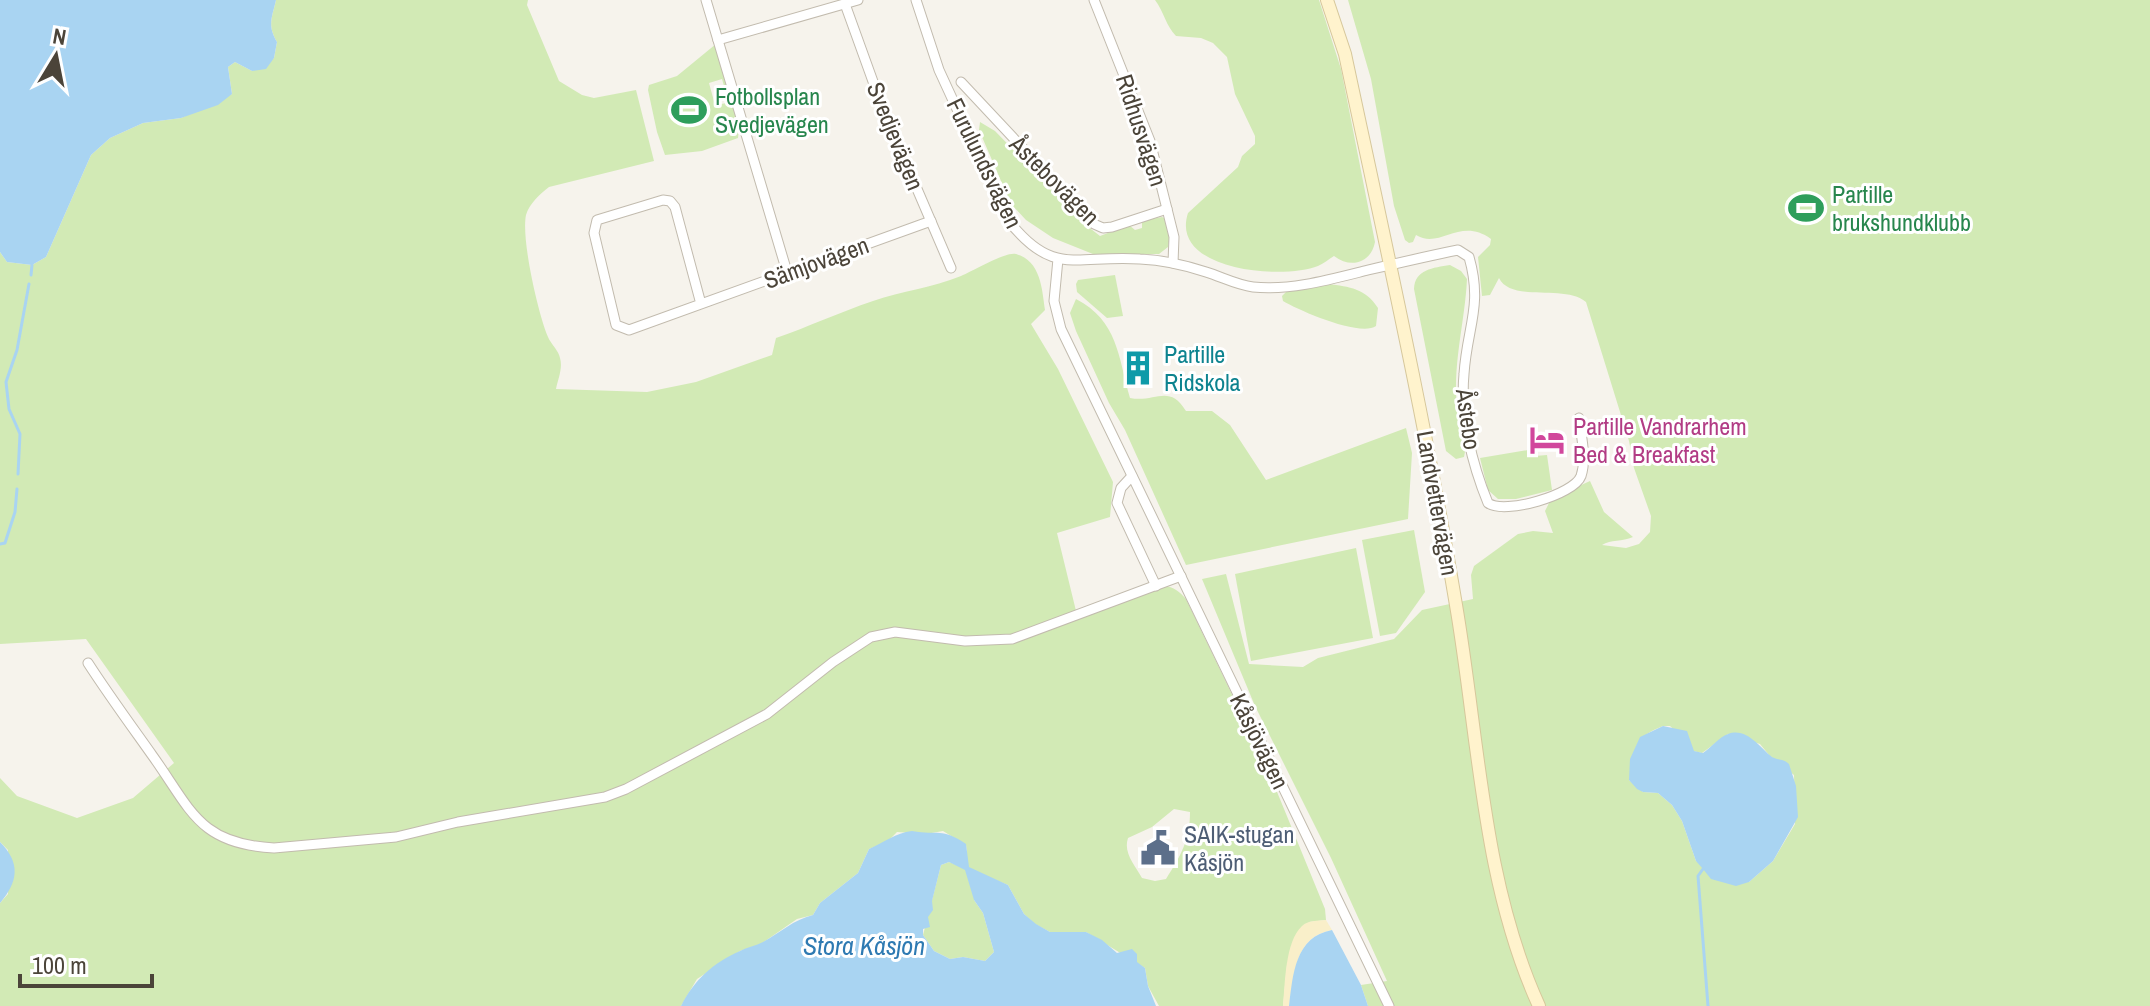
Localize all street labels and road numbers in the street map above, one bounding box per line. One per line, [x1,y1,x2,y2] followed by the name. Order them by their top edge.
[1109,70,1175,190] street label: Ridhusvägen
[860,77,932,195] street label: Svedjevägen
[940,93,1030,233] street label: Furulundsvägen
[1002,127,1107,232] street label: Åstebovägen
[759,228,873,296] street label: Sämjovägen
[1449,385,1489,452] street label: Åstebo
[1410,428,1466,578] street label: Landvettervägen
[1223,688,1297,794] street label: Kåsjövägen

